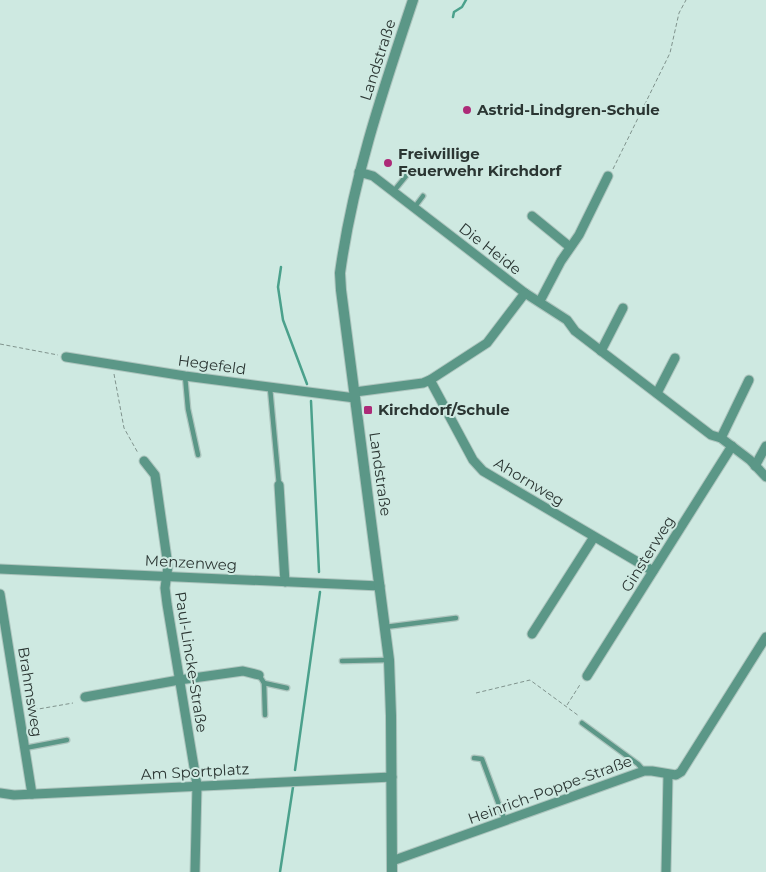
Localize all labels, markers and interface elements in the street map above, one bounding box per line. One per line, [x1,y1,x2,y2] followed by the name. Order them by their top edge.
[355,17,400,103] street label: Landstraße
[476,100,660,119] place label: Astrid-Lindgren-Schule
[461,104,473,116] marker: Astrid-Lindgren-Schule
[398,144,563,180] place label: Freiwillige Feuerwehr Kirchdorf
[382,157,394,169] marker: Freiwillige Feuerwehr Kirchdorf
[455,218,525,279] street label: Die Heide
[177,350,247,379] street label: Hegefeld
[378,400,510,419] place label: Kirchdorf/Schule
[362,404,374,416] marker: Kirchdorf/Schule
[365,431,396,517] street label: Landstraße
[491,453,568,510] street label: Ahornweg
[617,512,679,595] street label: Ginsterweg
[144,551,238,574] street label: Menzenweg
[171,590,212,734] street label: Paul-Lincke-Straße
[14,645,47,738] street label: Brahmsweg
[465,751,634,828] street label: Heinrich-Poppe-Straße
[140,759,250,784] street label: Am Sportplatz

